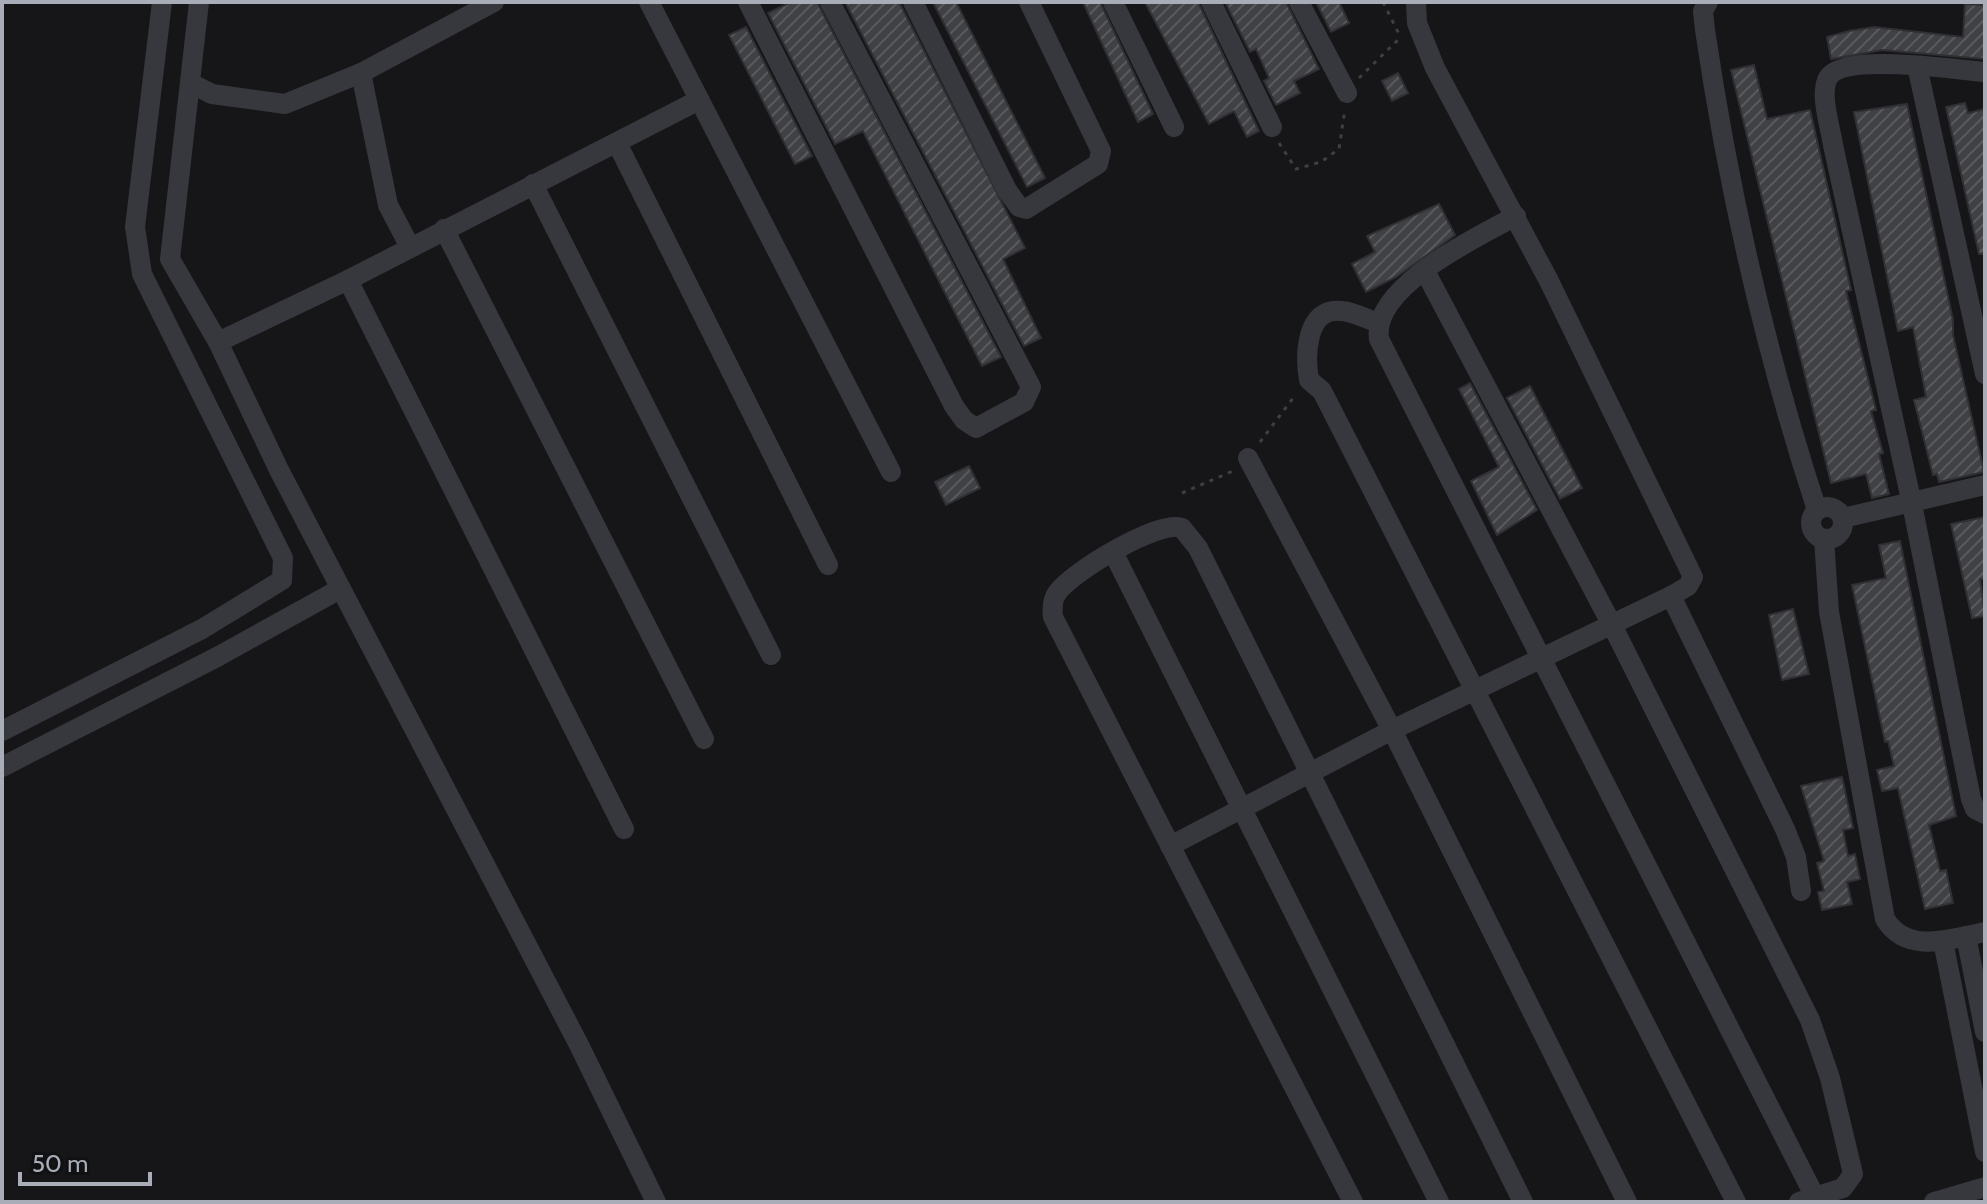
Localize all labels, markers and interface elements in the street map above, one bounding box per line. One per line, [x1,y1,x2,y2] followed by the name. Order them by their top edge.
[20,1136,150,1186] scale bar
[32,1149,88,1178] text: 50 m

